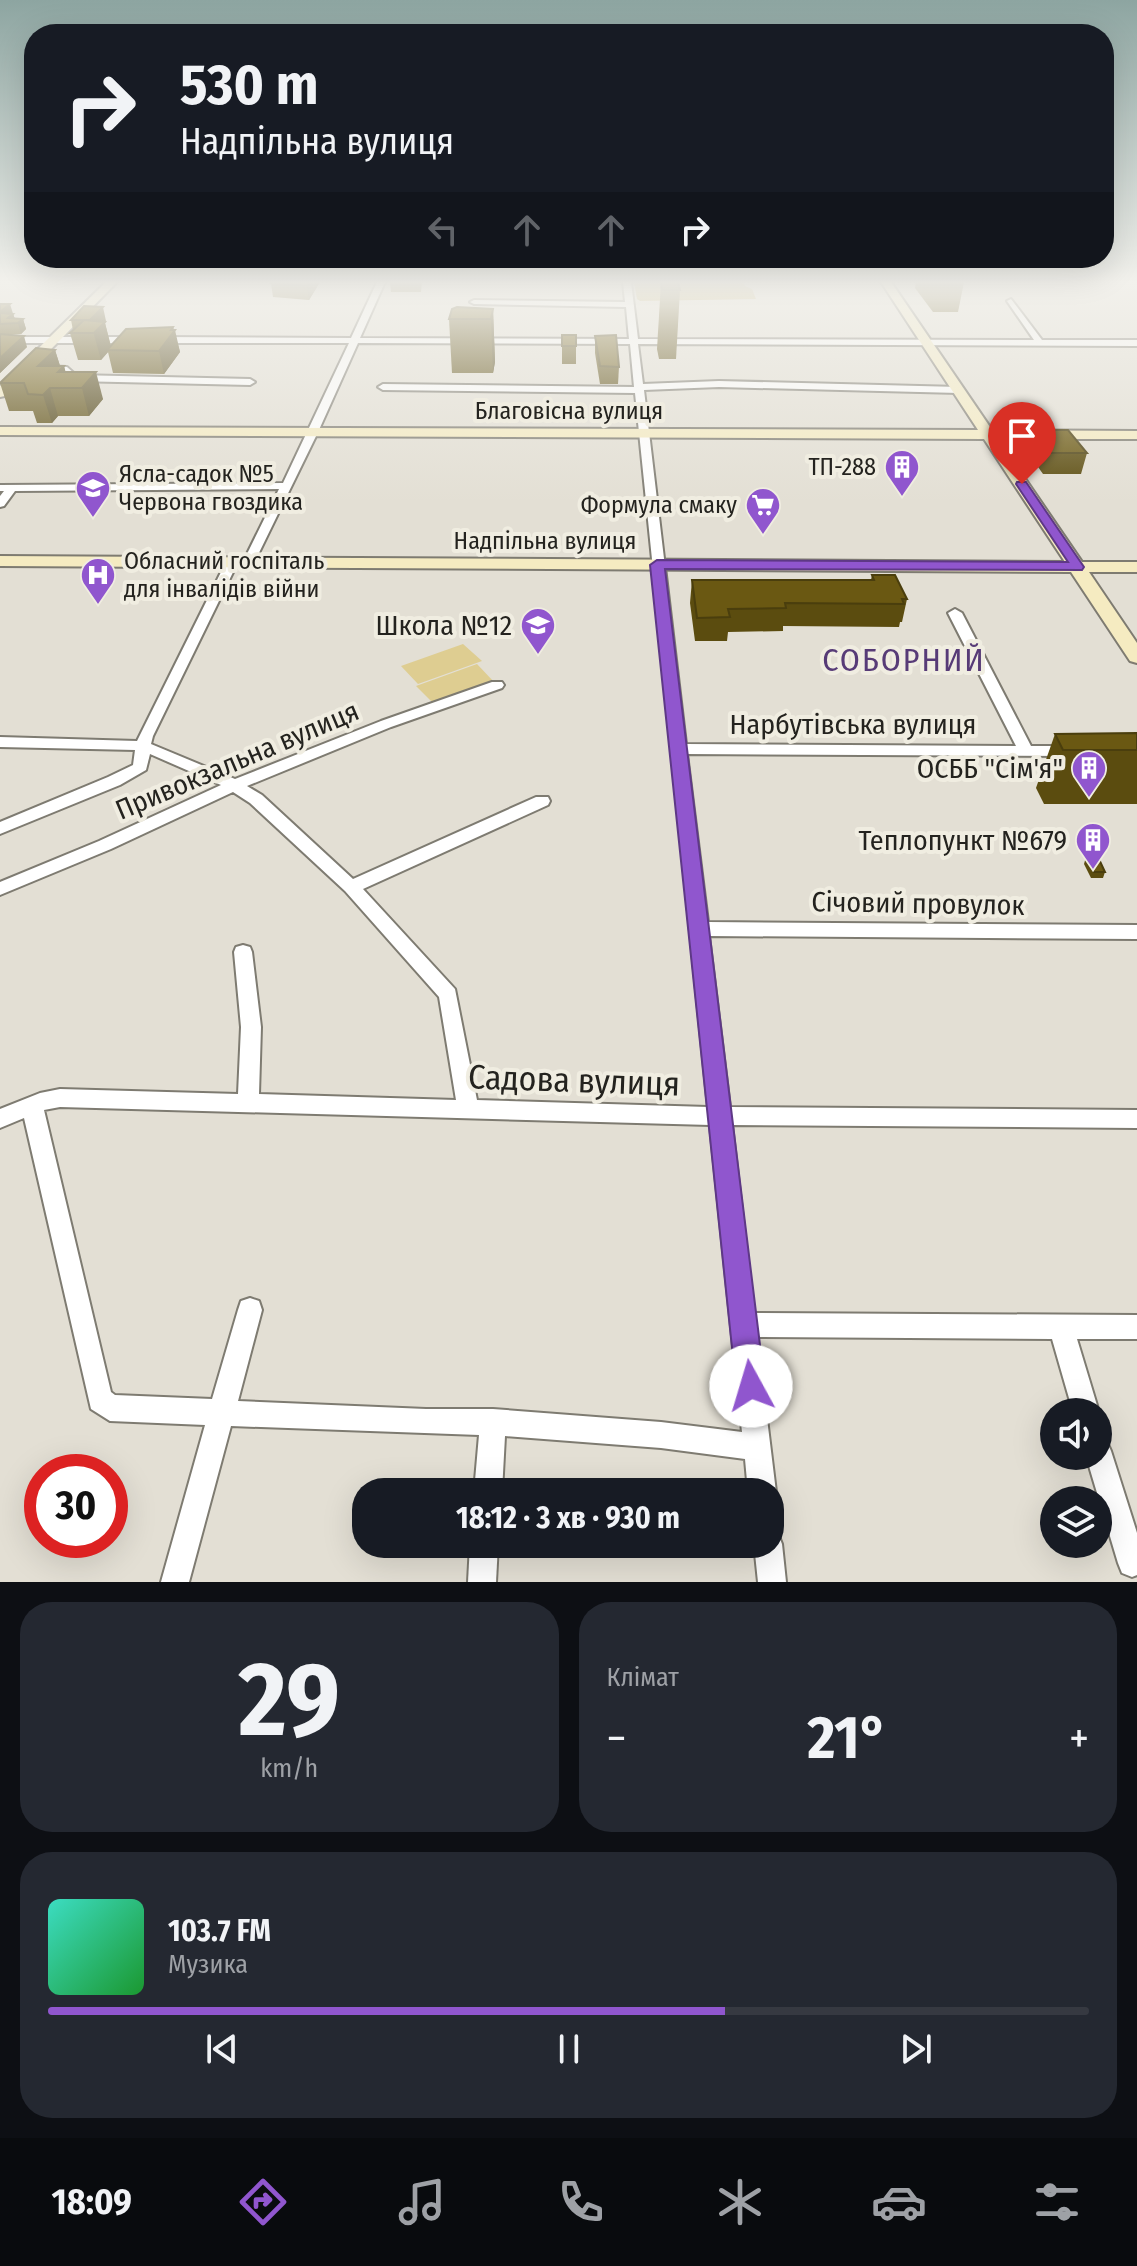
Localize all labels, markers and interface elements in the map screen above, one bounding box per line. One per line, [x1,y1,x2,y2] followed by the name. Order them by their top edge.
[180,52,318,119] text: 530 m
[48,56,152,160] icon: right
[180,120,454,164] text: Надпільна вулиця
[421,208,465,252] icon: left
[505,208,549,252] icon: ahead
[589,208,633,252] icon: ahead
[673,208,717,252] icon: right
[475,397,663,425] street label: Благовісна вулиця
[988,402,1056,484] pin
[1000,414,1044,458] icon: arrive
[883,448,921,498] building icon: ТП-288
[808,453,876,481] place label: ТП-288
[119,460,303,516] place label: Ясла-садок №5 Червона гвоздика
[74,469,112,519] school or university icon: Ясла-садок №5 Червона гвоздика
[744,486,782,536] supermarket icon: Формула смаку
[581,491,737,519] place label: Формула смаку
[454,527,636,555] street label: Надпільна вулиця
[124,547,324,603] place label: Обласний госпіталь для інвалідів війни
[79,556,117,606] hospital icon: Обласний госпіталь для інвалідів війни
[519,606,557,656] school or university icon: Школа №12
[375,609,512,642] place label: Школа №12
[822,641,986,679] district label: СОБОРНИЙ
[111,694,364,827] street label: Привокзальна вулиця
[730,708,976,741] street label: Нарбутівська вулиця
[1070,749,1108,799] building icon: ОСББ "Сім'я"
[917,752,1063,785] place label: ОСББ "Сім'я"
[1074,821,1112,871] building icon: Теплопункт №679
[858,824,1067,857] place label: Теплопункт №679
[811,885,1025,922] street label: Січовий провулок
[467,1056,681,1105] street label: Садова вулиця
[709,1344,793,1428] position arrow
[1040,1398,1112,1558] map controls
[1040,1398,1112,1470] button: sound
[24,1454,128,1558] speed limit sign: 30
[1040,1486,1112,1558] button: layers
[456,1500,680,1536] text: 18:12 · 3 хв · 930 m
[239,1638,340,1763] text: 29
[607,1662,679,1693] text: Клімат
[808,1702,888,1774] text: 21°
[607,1712,626,1765] text: −
[1069,1712,1089,1765] text: +
[260,1753,318,1784] text: km/h
[168,1913,271,1949] text: 103.7 FM
[168,1949,248,1980] text: Музика
[200,2027,244,2071] icon: previous
[547,2027,591,2071] icon: pause
[894,2027,938,2071] icon: next
[235,2174,291,2230] icon: directions
[394,2174,450,2230] icon: music
[553,2174,609,2230] icon: phone
[712,2174,768,2230] icon: climate
[871,2174,927,2230] icon: car
[1029,2174,1085,2230] icon: filters
[51,2180,132,2224] text: 18:09

